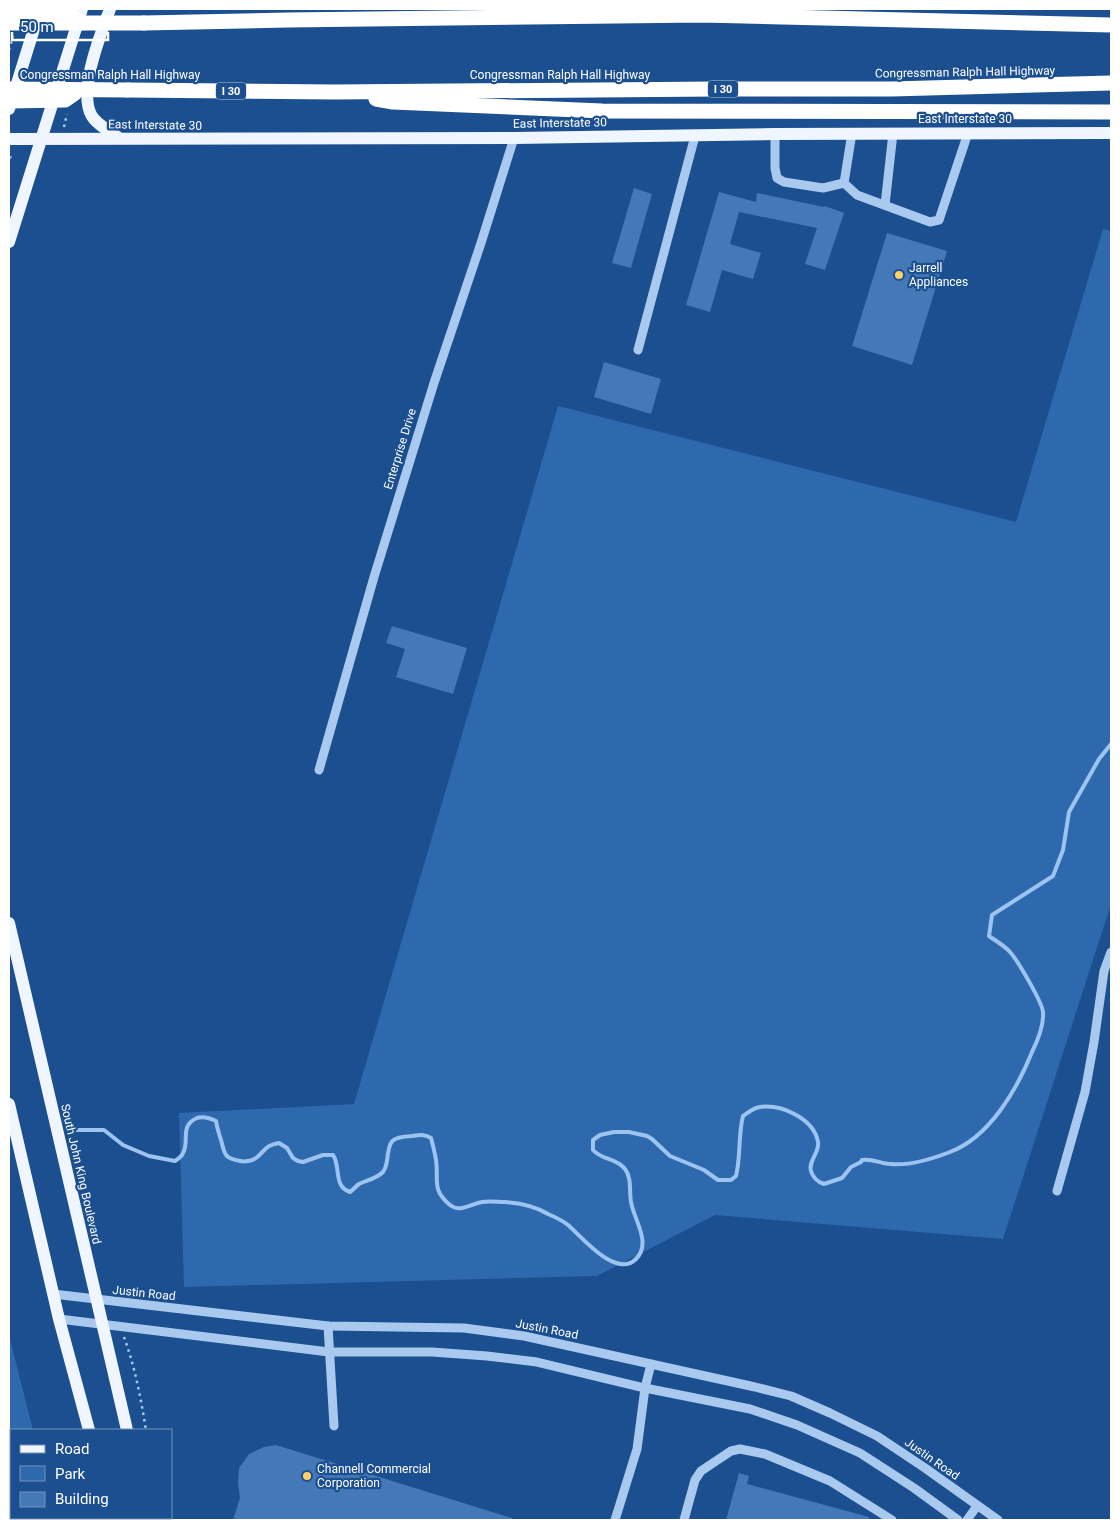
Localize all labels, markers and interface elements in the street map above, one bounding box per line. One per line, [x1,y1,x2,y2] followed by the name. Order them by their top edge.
[12,10,109,42] scale bar
[20,18,54,36] text: 50 m
[875,63,1056,81] street label: Congressman Ralph Hall Highway
[20,68,201,82] street label: Congressman Ralph Hall Highway
[470,68,651,82] street label: Congressman Ralph Hall Highway
[708,80,738,98] road number: I 30
[216,82,246,100] road number: I 30
[918,112,1012,126] street label: East Interstate 30
[513,115,607,131] street label: East Interstate 30
[108,117,202,133] street label: East Interstate 30
[909,261,968,289] place label: Jarrell Appliances
[893,269,905,281] marker: Jarrell Appliances
[381,407,419,491] street label: Enterprise Drive
[58,1102,104,1246] street label: South John King Boulevard
[112,1283,176,1303] street label: Justin Road
[515,1316,579,1342] street label: Justin Road
[10,1429,172,1519] legend
[902,1435,962,1483] street label: Justin Road
[55,1440,89,1458] text: Road
[317,1462,431,1490] place label: Channell Commercial Corporation
[55,1465,86,1483] text: Park
[301,1470,313,1482] marker: Channell Commercial Corporation
[55,1490,109,1508] text: Building

